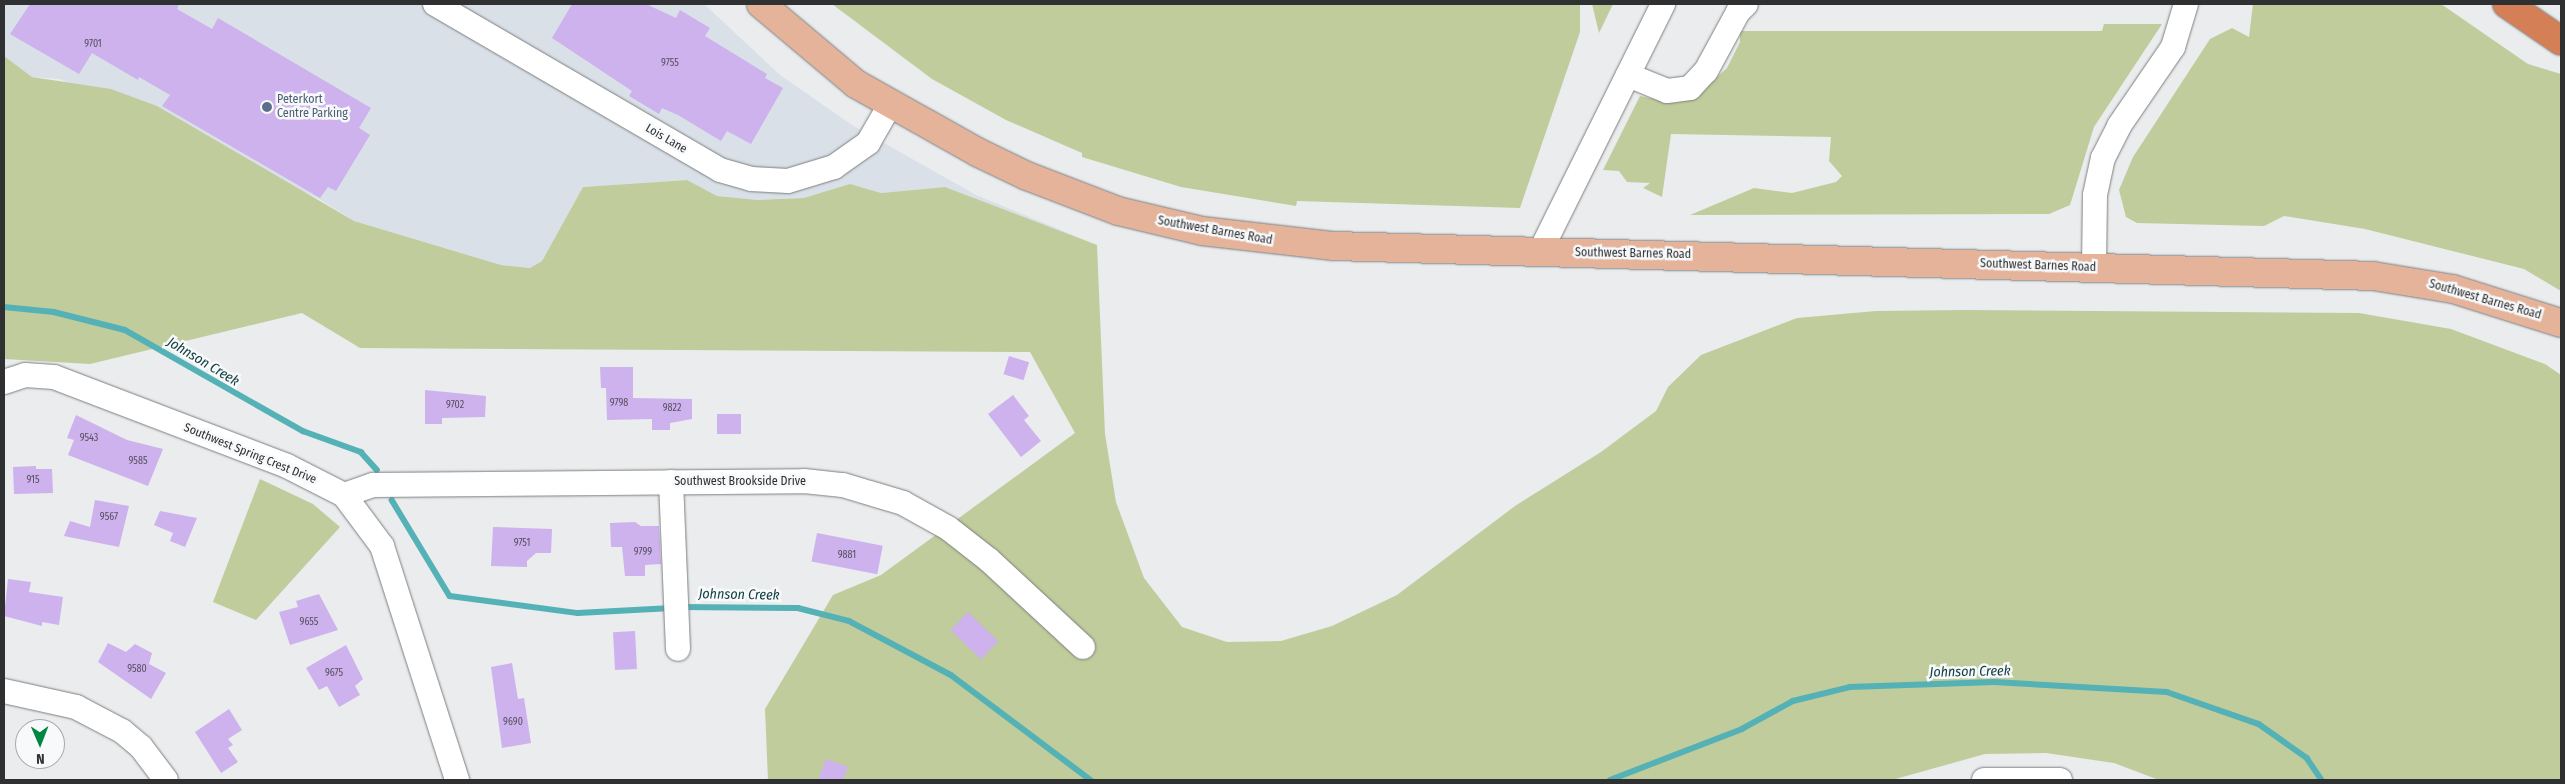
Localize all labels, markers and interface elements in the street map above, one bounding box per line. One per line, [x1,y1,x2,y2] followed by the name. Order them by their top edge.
[84,39,102,51] house number: 9701
[661,58,679,70] house number: 9755
[277,93,348,121] place label: Peterkort Centre Parking
[261,101,273,113] marker: Peterkort Centre Parking
[643,121,689,157] street label: Lois Lane
[1157,214,1273,248] street label: Southwest Barnes Road
[1575,246,1691,262] street label: Southwest Barnes Road
[1980,257,2096,275] street label: Southwest Barnes Road
[2427,277,2543,323] street label: Southwest Barnes Road
[164,334,242,390] water label: Johnson Creek
[610,398,628,410] house number: 9798
[446,400,464,412] house number: 9702
[663,403,681,415] house number: 9822
[182,421,318,487] street label: Southwest Spring Crest Drive
[80,433,98,445] house number: 9543
[128,456,148,468] house number: 9585
[26,475,40,487] house number: 915
[674,475,806,489] street label: Southwest Brookside Drive
[100,512,118,524] house number: 9567
[514,538,530,550] house number: 9751
[634,547,652,559] house number: 9799
[838,550,856,562] house number: 9881
[698,586,780,604] water label: Johnson Creek
[300,617,318,629] house number: 9655
[1929,663,2011,681] water label: Johnson Creek
[127,664,147,676] house number: 9580
[325,668,343,680] house number: 9675
[503,717,523,729] house number: 9690
[15,719,65,769] north arrow
[36,750,45,767] text: N

